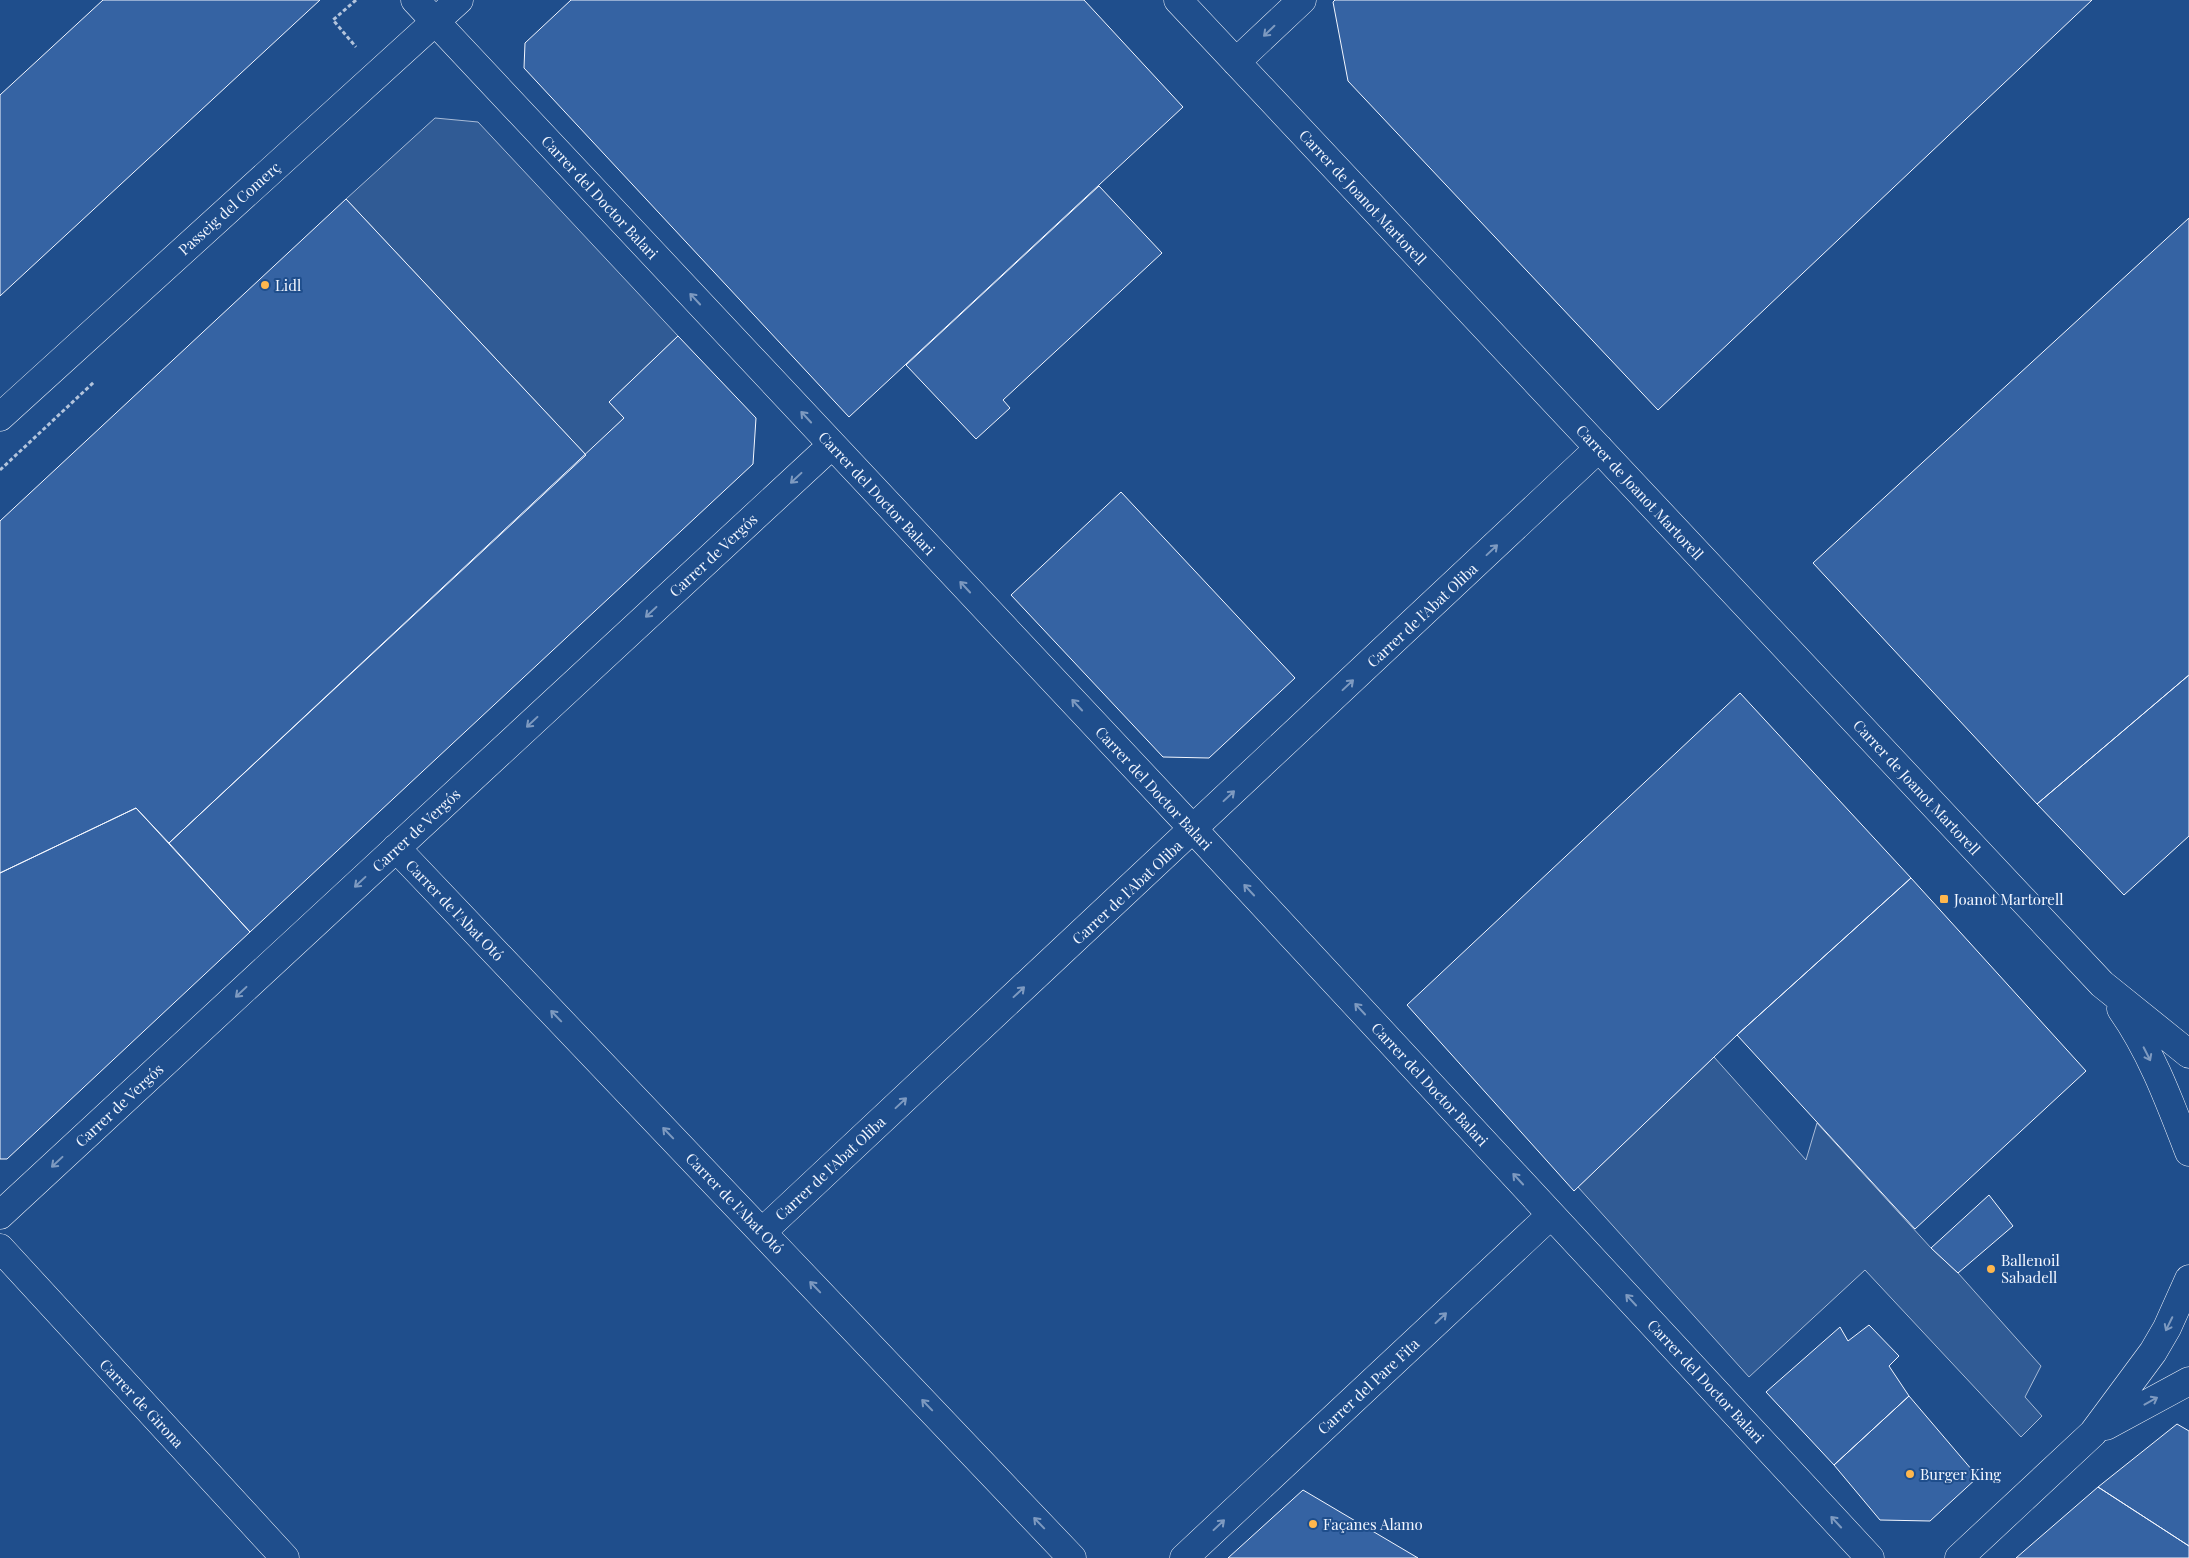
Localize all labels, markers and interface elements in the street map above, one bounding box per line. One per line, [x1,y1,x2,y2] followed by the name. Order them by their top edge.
[1263,25,1275,37] one-way arrow
[1295,125,1431,269] street label: Carrer de Joanot Martorell
[537,131,663,264] street label: Carrer del Doctor Balari
[174,157,284,259] street label: Passeig del Comerç
[275,275,301,295] place label: Lidl
[259,279,271,291] marker: Lidl
[689,292,701,305] one-way arrow
[800,411,812,423] one-way arrow
[1572,420,1708,564] street label: Carrer de Joanot Martorell
[814,427,940,560] street label: Carrer del Doctor Balari
[790,472,803,484] one-way arrow
[665,509,761,601] street label: Carrer de Vergós
[1485,544,1498,556] one-way arrow
[1362,558,1482,671] street label: Carrer de l'Abat Oliba
[959,580,971,593] one-way arrow
[645,606,658,618] one-way arrow
[1341,679,1354,691] one-way arrow
[1071,699,1083,711] one-way arrow
[1849,715,1985,859] street label: Carrer de Joanot Martorell
[526,716,539,728] one-way arrow
[1091,722,1217,855] street label: Carrer del Doctor Balari
[368,784,464,876] street label: Carrer de Vergós
[1223,790,1236,802] one-way arrow
[1067,835,1187,948] street label: Carrer de l'Abat Oliba
[402,855,508,965] street label: Carrer de l'Abat Otó
[353,876,366,888] one-way arrow
[1243,883,1255,896] one-way arrow
[1953,889,2064,909] place label: Joanot Martorell
[1938,893,1950,905] marker: Joanot Martorell
[234,986,247,998] one-way arrow
[1013,986,1026,998] one-way arrow
[1354,1002,1366,1015] one-way arrow
[550,1009,562,1022] one-way arrow
[1367,1018,1493,1151] street label: Carrer del Doctor Balari
[2143,1046,2152,1061] one-way arrow
[71,1059,167,1151] street label: Carrer de Vergós
[894,1097,907,1109] one-way arrow
[770,1111,890,1224] street label: Carrer de l'Abat Oliba
[662,1127,674,1140] one-way arrow
[682,1148,788,1258] street label: Carrer de l'Abat Otó
[51,1156,64,1168] one-way arrow
[1512,1173,1524,1186] one-way arrow
[2001,1250,2060,1287] place label: Ballenoil Sabadell
[1985,1263,1997,1275] marker: Ballenoil Sabadell
[809,1281,821,1293] one-way arrow
[1625,1294,1637,1307] one-way arrow
[1434,1312,1447,1324] one-way arrow
[1643,1315,1769,1448] street label: Carrer del Doctor Balari
[2164,1316,2174,1331] one-way arrow
[1313,1333,1424,1438] street label: Carrer del Pare Fita
[96,1354,189,1452] street label: Carrer de Girona
[2143,1395,2158,1405] one-way arrow
[921,1398,933,1411] one-way arrow
[1920,1464,2001,1484] place label: Burger King
[1904,1468,1916,1480] marker: Burger King
[1323,1514,1423,1534] place label: Façanes Alamo
[1033,1516,1045,1529] one-way arrow
[1830,1516,1842,1529] one-way arrow
[1307,1518,1319,1530] marker: Façanes Alamo
[1213,1519,1226,1531] one-way arrow

